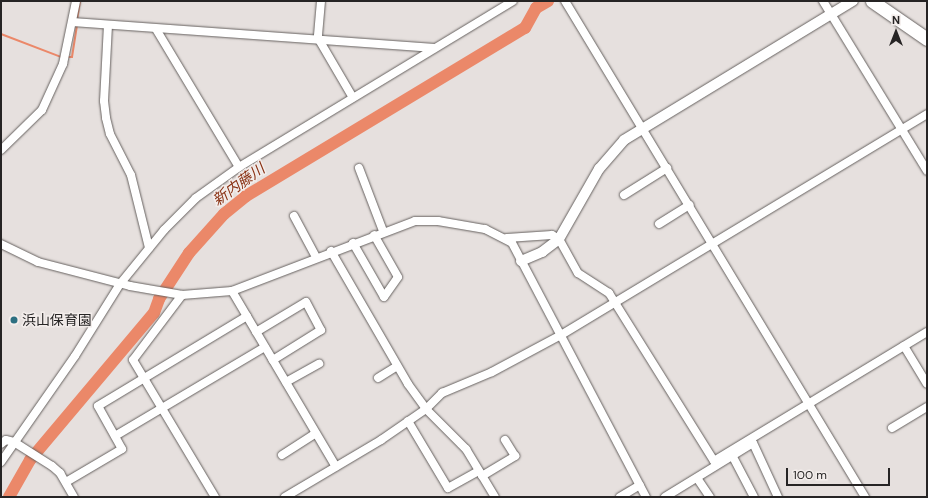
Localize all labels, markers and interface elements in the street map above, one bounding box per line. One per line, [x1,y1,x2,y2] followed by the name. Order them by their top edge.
[876,12,916,52] north arrow
[892,13,900,27] text: N
[209,160,269,210] water label: 新内藤川
[22,312,92,328] place label: 浜山保育園
[9,315,19,325] marker: 浜山保育園
[788,460,892,486] scale bar
[793,467,827,483] text: 100 m

